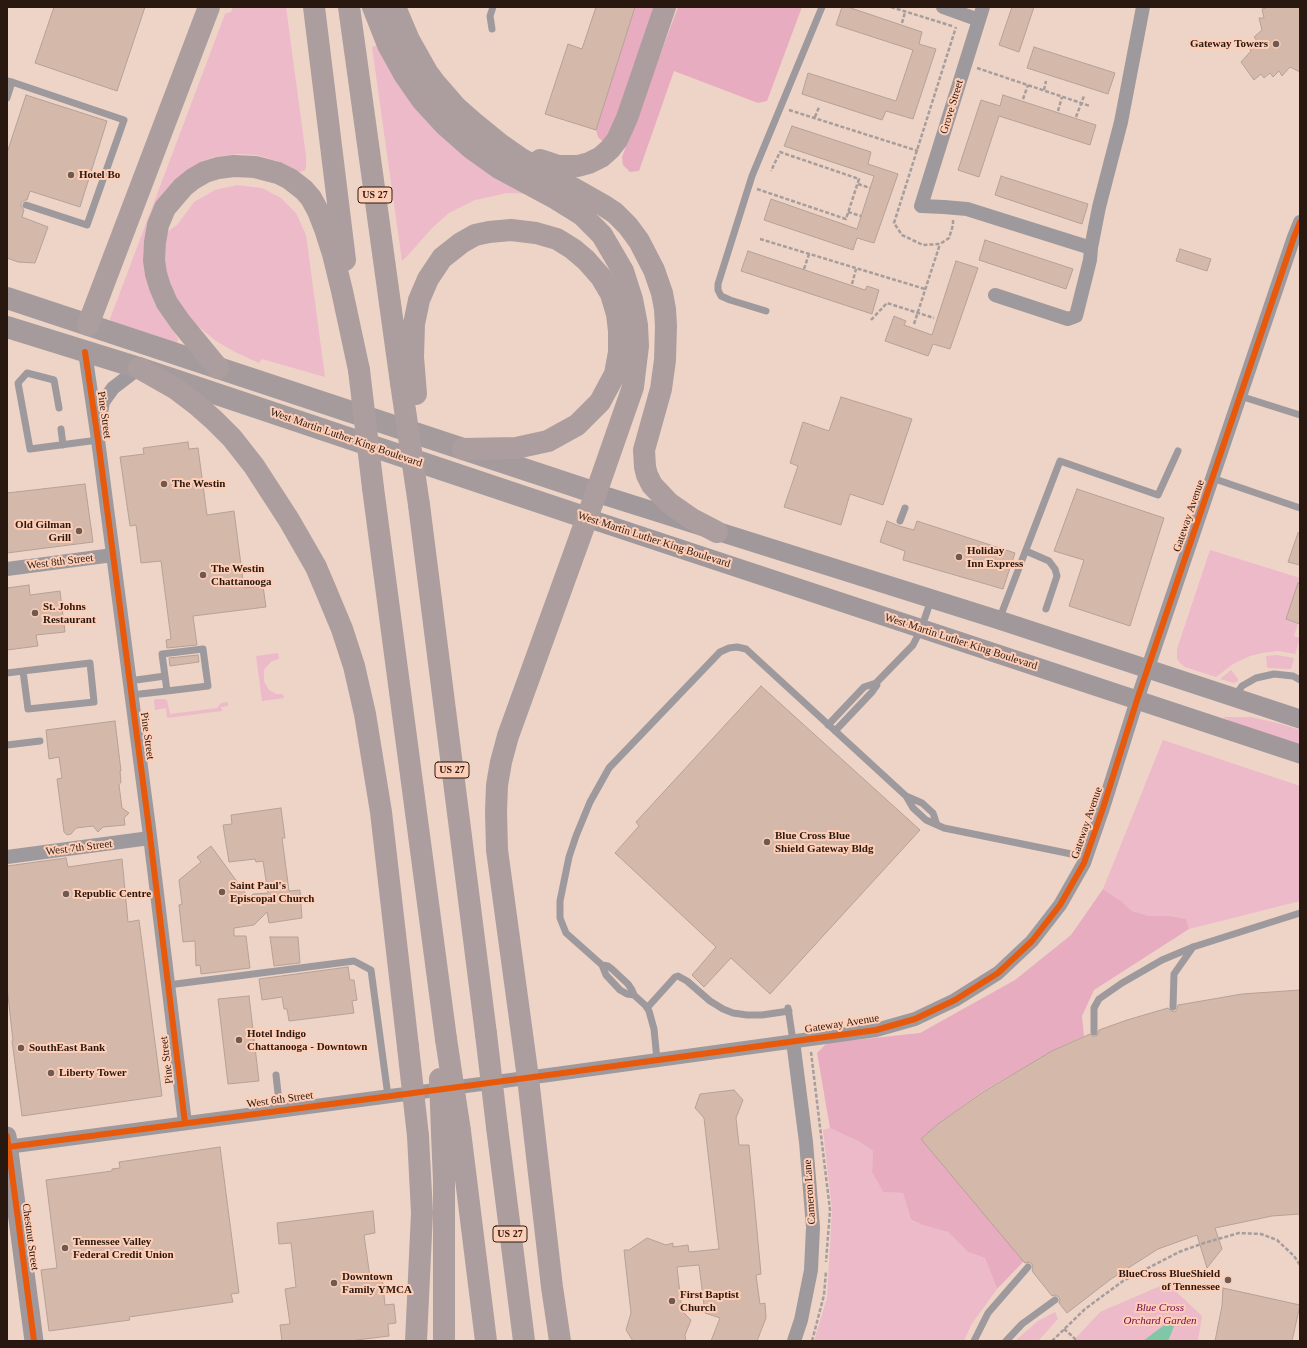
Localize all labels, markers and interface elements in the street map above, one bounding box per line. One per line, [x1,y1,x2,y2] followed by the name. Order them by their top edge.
[1190,37,1268,51] place label: Gateway Towers
[1271,39,1281,49] marker: Gateway Towers
[938,78,966,136] street label: Grove Street
[79,168,120,182] place label: Hotel Bo
[66,170,76,180] marker: Hotel Bo
[358,187,392,203] road number: US 27
[94,390,114,440] street label: Pine Street
[268,406,424,470] street label: West Martin Luther King Boulevard
[172,477,225,491] place label: The Westin
[1171,478,1207,554] street label: Gateway Avenue
[159,479,169,489] marker: The Westin
[576,509,732,571] street label: West Martin Luther King Boulevard
[15,518,71,544] place label: Old Gilman Grill
[74,526,84,536] marker: Old Gilman Grill
[967,544,1023,570] place label: Holiday Inn Express
[26,551,94,573] street label: West 8th Street
[954,552,964,562] marker: Holiday Inn Express
[211,562,272,588] place label: The Westin Chattanooga
[198,570,208,580] marker: The Westin Chattanooga
[43,600,96,626] place label: St. Johns Restaurant
[30,608,40,618] marker: St. Johns Restaurant
[883,611,1039,673] street label: West Martin Luther King Boulevard
[137,711,157,761] street label: Pine Street
[435,762,469,778] road number: US 27
[1069,785,1105,861] street label: Gateway Avenue
[775,829,873,855] place label: Blue Cross Blue Shield Gateway Bldg
[45,837,113,859] street label: West 7th Street
[762,837,772,847] marker: Blue Cross Blue Shield Gateway Bldg
[230,879,314,905] place label: Saint Paul's Episcopal Church
[74,887,151,901] place label: Republic Centre
[217,887,227,897] marker: Saint Paul's Episcopal Church
[61,889,71,899] marker: Republic Centre
[804,1012,880,1036] street label: Gateway Avenue
[247,1027,367,1053] place label: Hotel Indigo Chattanooga - Downtown
[158,1035,176,1085] street label: Pine Street
[234,1035,244,1045] marker: Hotel Indigo Chattanooga - Downtown
[29,1041,105,1055] place label: SouthEast Bank
[16,1043,26,1053] marker: SouthEast Bank
[59,1066,127,1080] place label: Liberty Tower
[46,1068,56,1078] marker: Liberty Tower
[246,1089,314,1111] street label: West 6th Street
[801,1159,819,1225] street label: Cameron Lane
[19,1203,41,1271] street label: Chestnut Street
[493,1226,527,1242] road number: US 27
[73,1235,174,1261] place label: Tennessee Valley Federal Credit Union
[60,1243,70,1253] marker: Tennessee Valley Federal Credit Union
[1118,1267,1220,1293] place label: BlueCross BlueShield of Tennessee
[342,1270,412,1296] place label: Downtown Family YMCA
[1223,1275,1233,1285] marker: BlueCross BlueShield of Tennessee
[329,1278,339,1288] marker: Downtown Family YMCA
[680,1288,739,1314] place label: First Baptist Church
[667,1296,677,1306] marker: First Baptist Church
[1123,1301,1197,1327] park label: Blue Cross Orchard Garden

